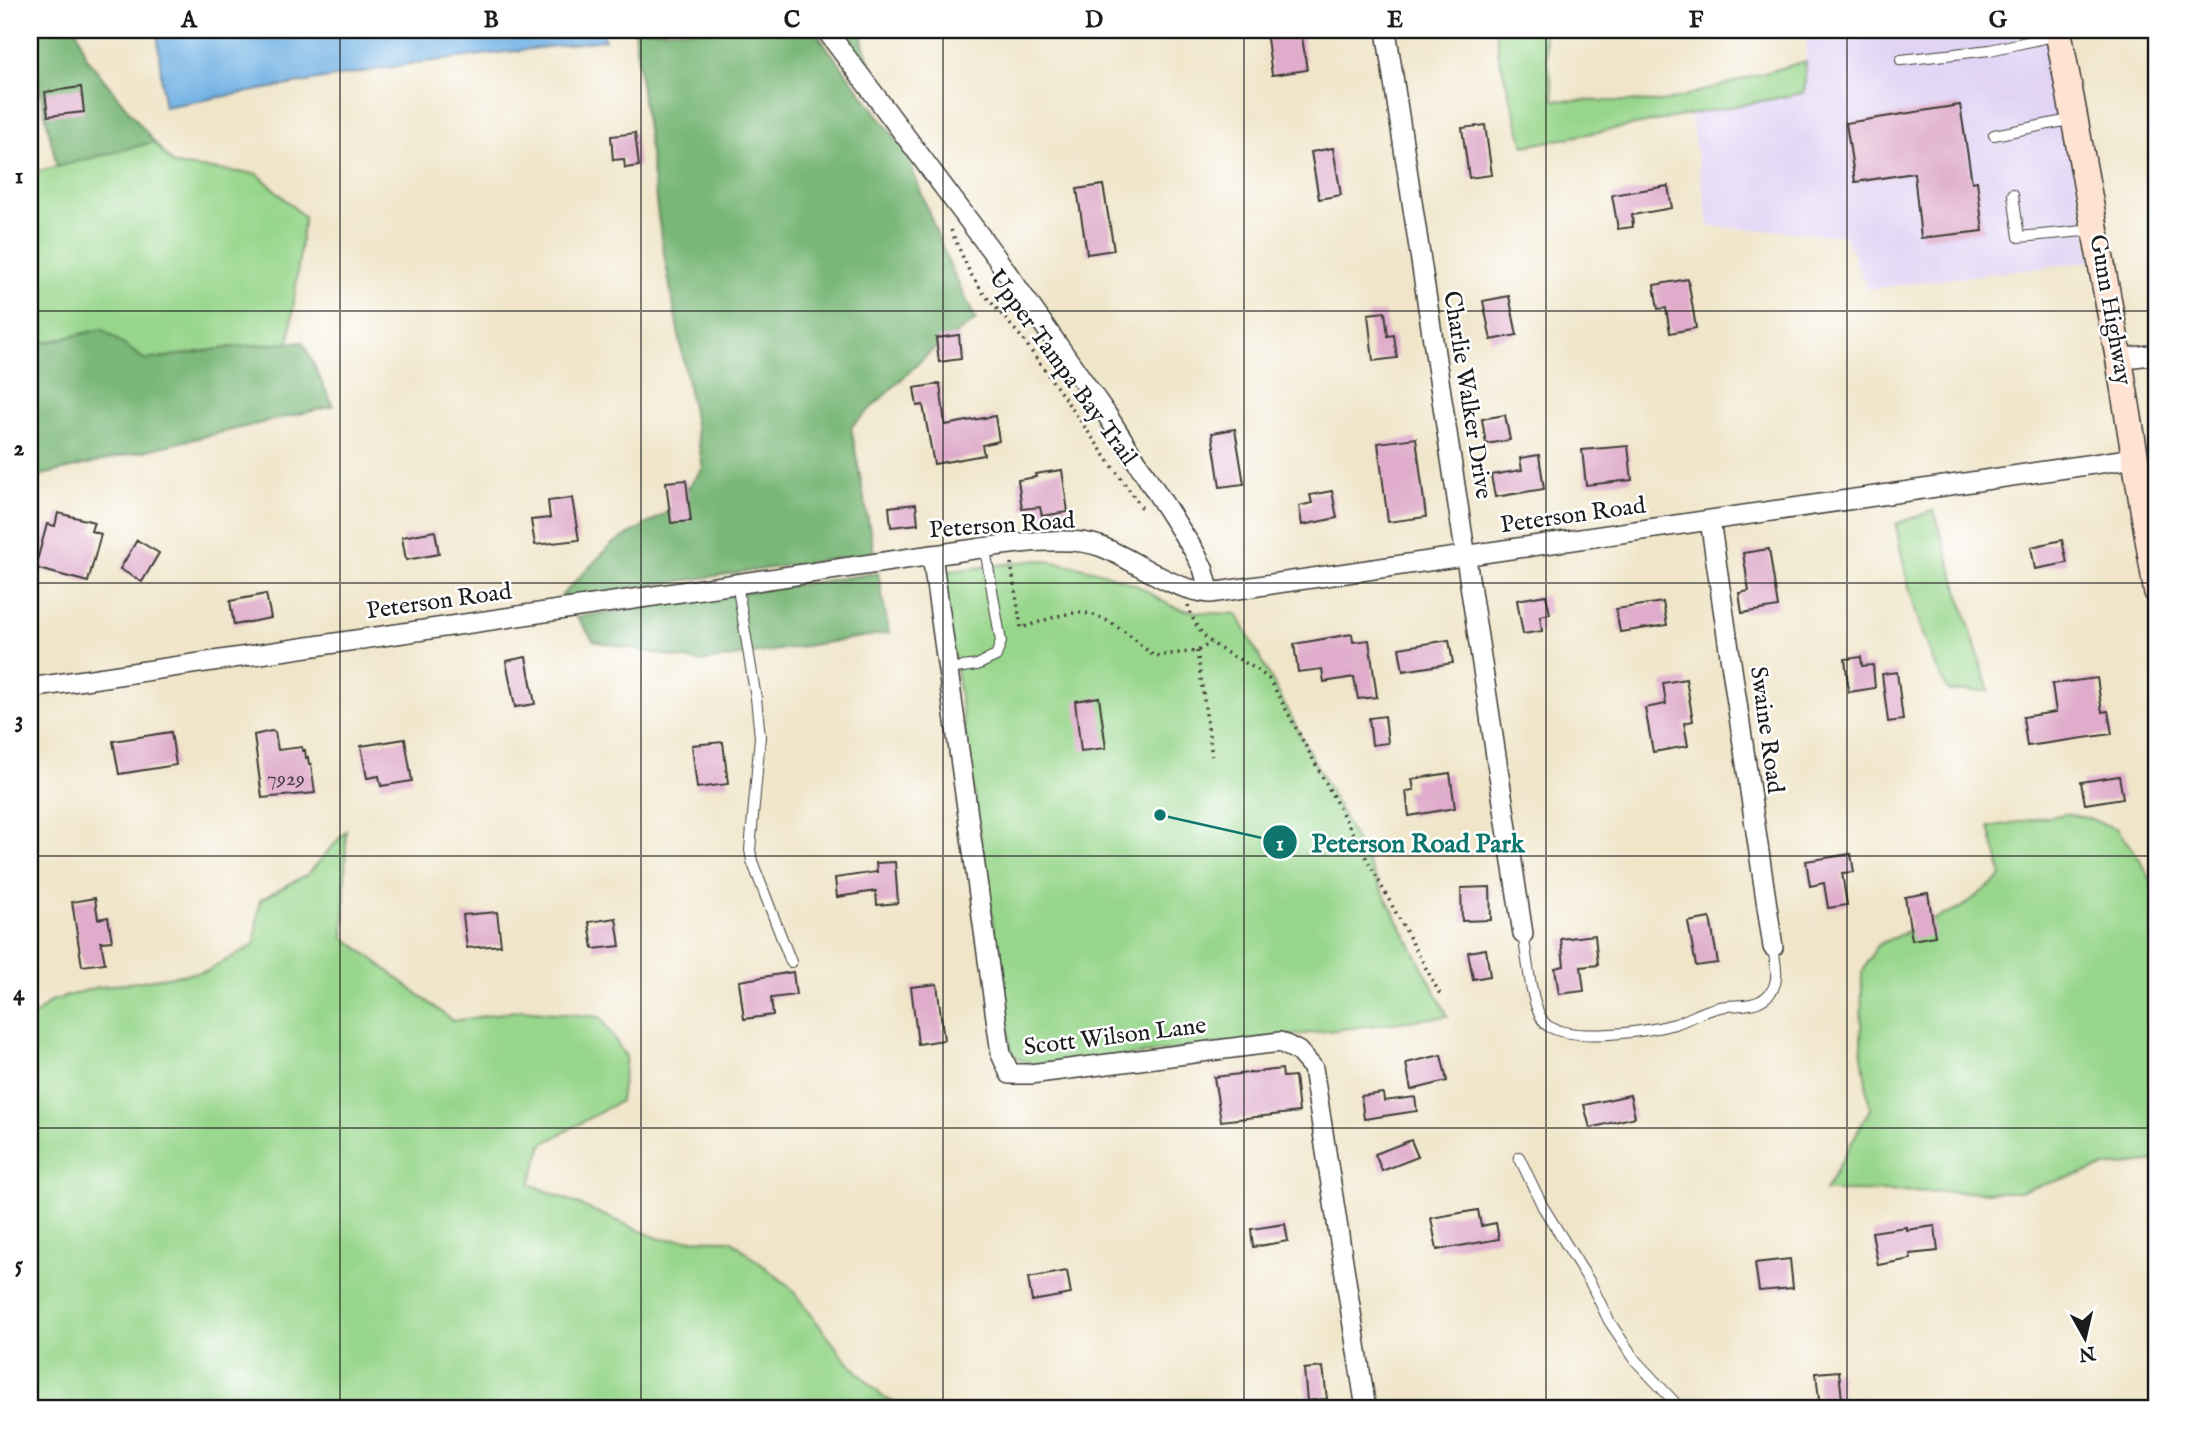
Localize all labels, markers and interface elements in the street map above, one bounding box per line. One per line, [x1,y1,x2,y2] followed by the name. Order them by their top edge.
[180,6,198,35] text: A
[483,6,499,35] text: B
[784,6,801,35] text: C
[1085,6,1103,35] text: D
[1387,6,1403,35] text: E
[1689,6,1704,35] text: F
[1989,6,2008,35] text: G
[15,162,23,191] text: 1
[2081,232,2139,388] street label: Gunn Highway
[980,264,1144,472] street label: Upper Tampa Bay Trail
[1435,289,1499,501] street label: Charlie Walker Drive
[14,434,25,463] text: 2
[1498,490,1648,542] street label: Peterson Road
[928,505,1076,547] street label: Peterson Road
[364,576,514,628] street label: Peterson Road
[1742,665,1790,796] street label: Swaine Road
[15,706,23,735] text: 3
[267,766,305,793] house number: 7929
[1262,819,1539,866] callout: Peterson Road Park
[1311,828,1526,861] text: Peterson Road Park
[1276,831,1284,858] text: 1
[13,979,25,1008] text: 4
[1022,1010,1208,1064] street label: Scott Wilson Lane
[15,1251,24,1280] text: 5
[2050,1302,2120,1372] north arrow
[2077,1340,2098,1366] text: N

